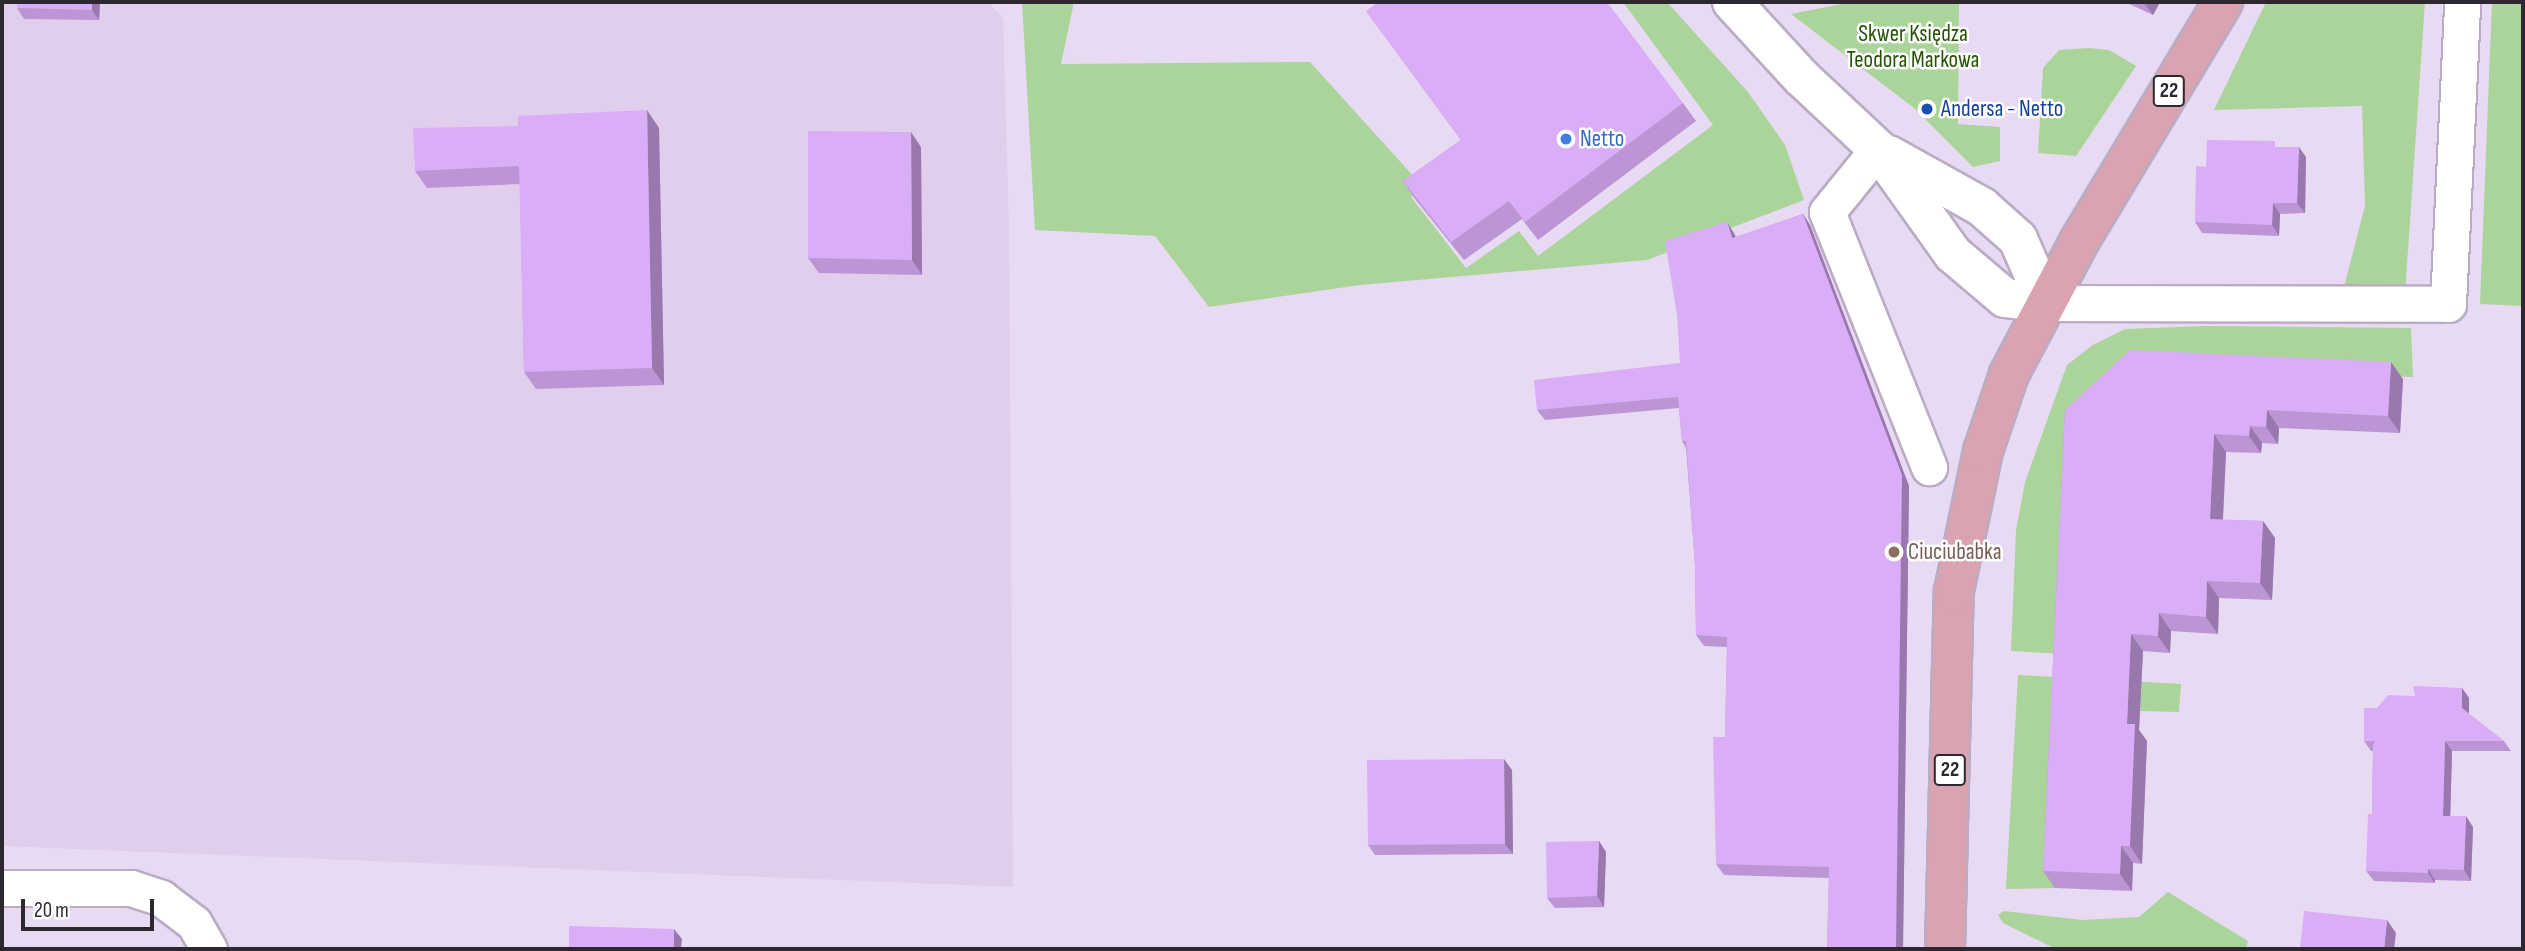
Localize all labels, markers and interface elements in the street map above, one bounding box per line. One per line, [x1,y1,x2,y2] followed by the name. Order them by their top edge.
[1847,20,1979,74] park label: Skwer Księdza Teodora Markowa
[2152,74,2186,108] road number: 22
[1941,95,2063,123] place label: Andersa - Netto
[1919,101,1935,117] marker: Andersa - Netto
[1580,125,1624,153] place label: Netto
[1558,131,1574,147] marker: Netto
[1908,538,2002,566] place label: Ciuciubabka
[1886,544,1902,560] marker: Ciuciubabka
[1932,752,1968,788] road number: 22
[24,884,158,928] scale bar
[34,898,69,923] text: 20 m

